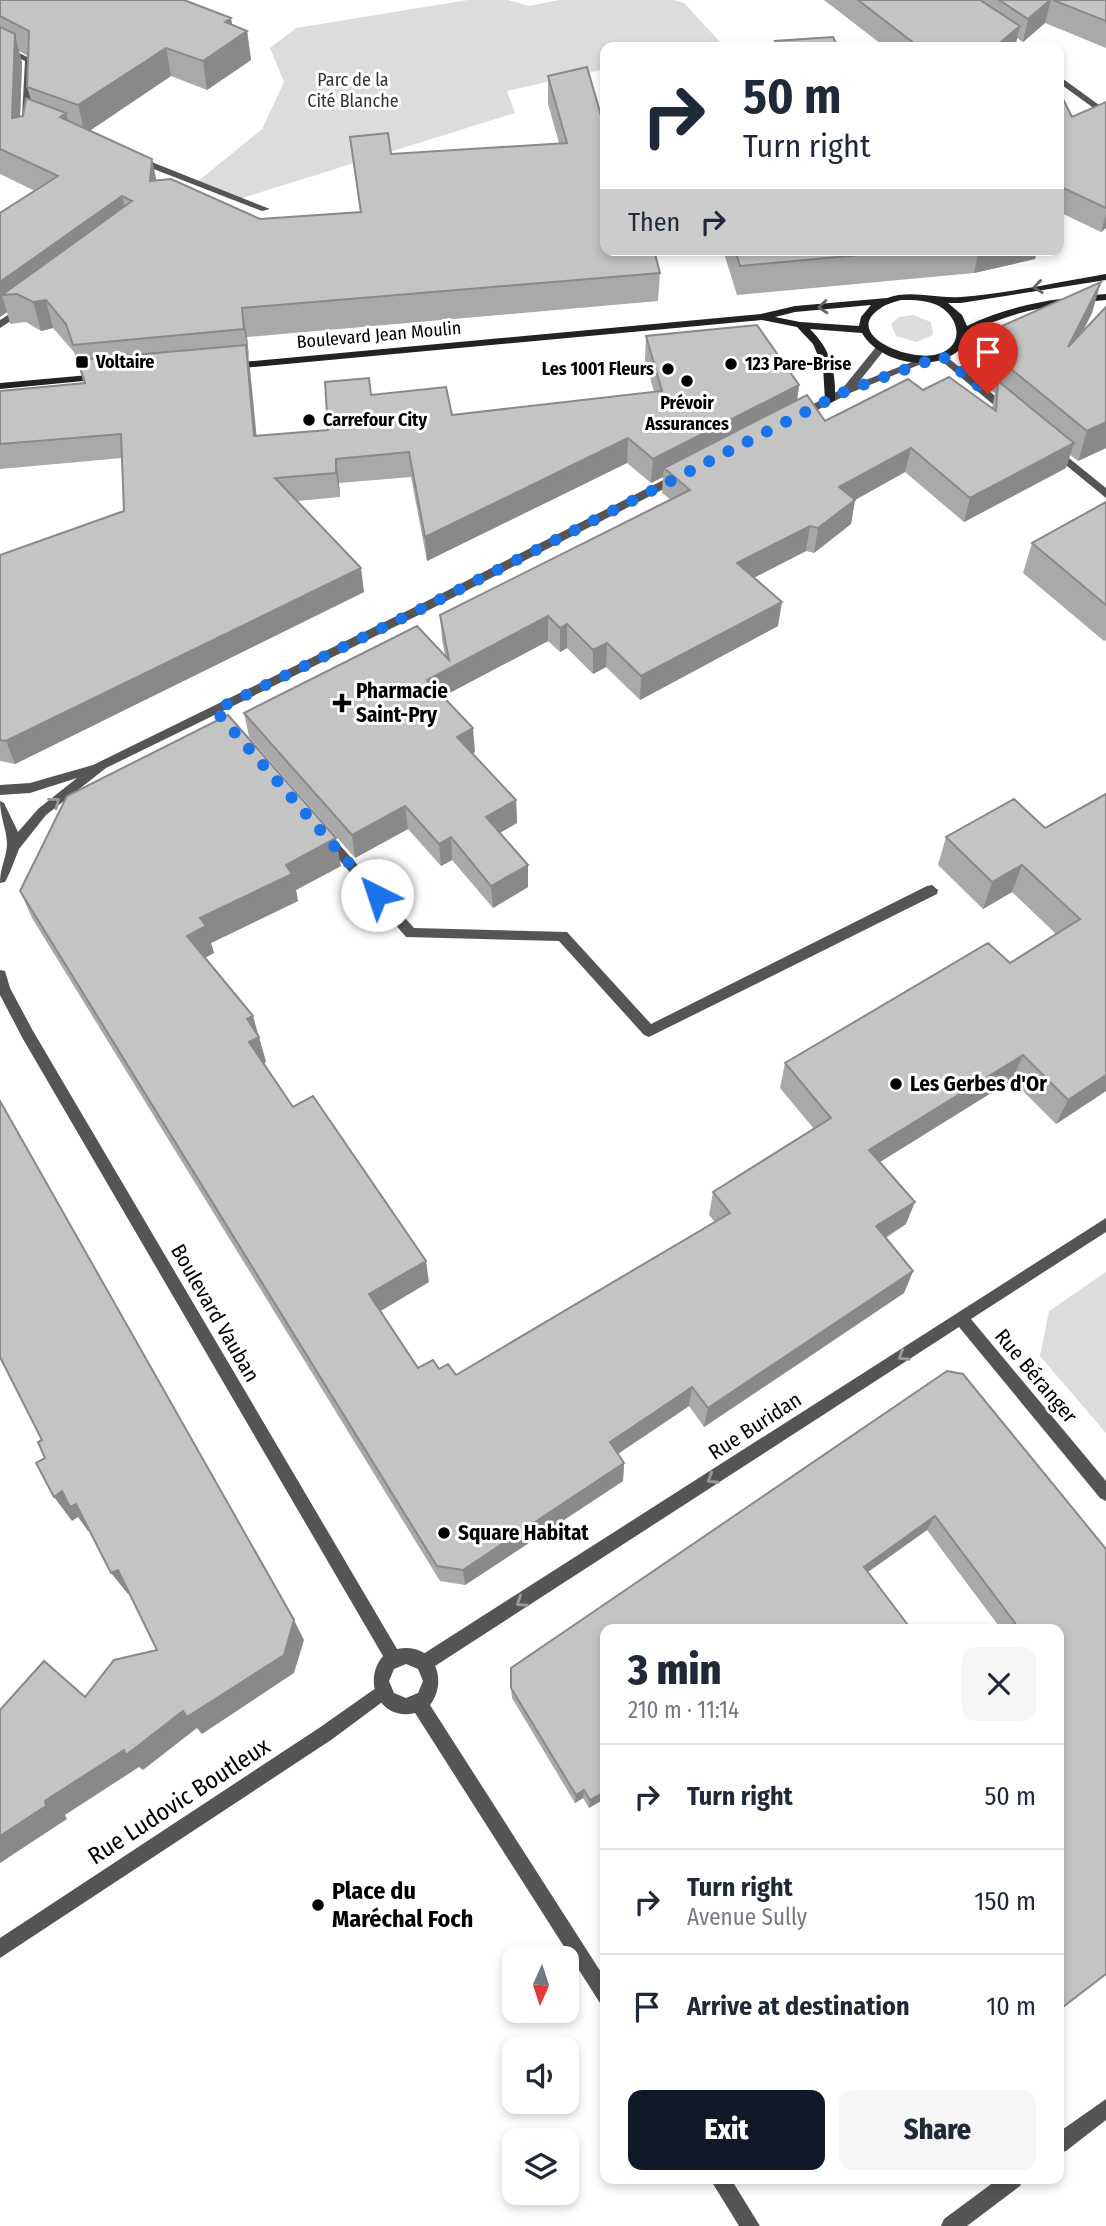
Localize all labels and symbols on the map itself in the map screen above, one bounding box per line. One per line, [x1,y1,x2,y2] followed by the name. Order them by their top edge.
[307,69,399,112] park label: Parc de la Cité Blanche
[1033,279,1044,294] one-way arrow
[817,299,829,314] one-way arrow
[296,317,462,353] street label: Boulevard Jean Moulin
[958,322,1018,394] pin
[95,351,155,373] place label: Voltaire
[745,353,851,375] place label: 123 Pare-Brise
[74,354,90,370] marker: Voltaire
[723,356,739,372] marker: 123 Pare-Brise
[542,358,654,380] place label: Les 1001 Fleurs
[660,361,676,377] marker: Les 1001 Fleurs
[679,373,695,389] marker: Prévoir Assurances
[644,392,729,435] place label: Prévoir Assurances
[323,409,427,431] place label: Carrefour City
[301,412,317,428] marker: Carrefour City
[356,678,448,728] place label: Pharmacie Saint-Pry
[334,695,350,711] marker: Pharmacie Saint-Pry
[47,797,59,810] one-way arrow
[340,858,414,932] position arrow
[910,1071,1047,1097] place label: Les Gerbes d'Or
[888,1076,904,1092] marker: Les Gerbes d'Or
[165,1239,265,1387] street label: Boulevard Vauban
[989,1324,1083,1429] street label: Rue Béranger
[898,1347,911,1360] one-way arrow
[704,1386,806,1466] street label: Rue Buridan
[707,1470,720,1483] one-way arrow
[458,1520,589,1546] place label: Square Habitat
[436,1525,452,1541] marker: Square Habitat
[515,1593,528,1606] one-way arrow
[83,1732,276,1870] street label: Rue Ludovic Boutleux
[332,1877,473,1933] place label: Place du Maréchal Foch
[310,1897,326,1913] marker: Place du Maréchal Foch
[502,1946,579,2023] north arrow

